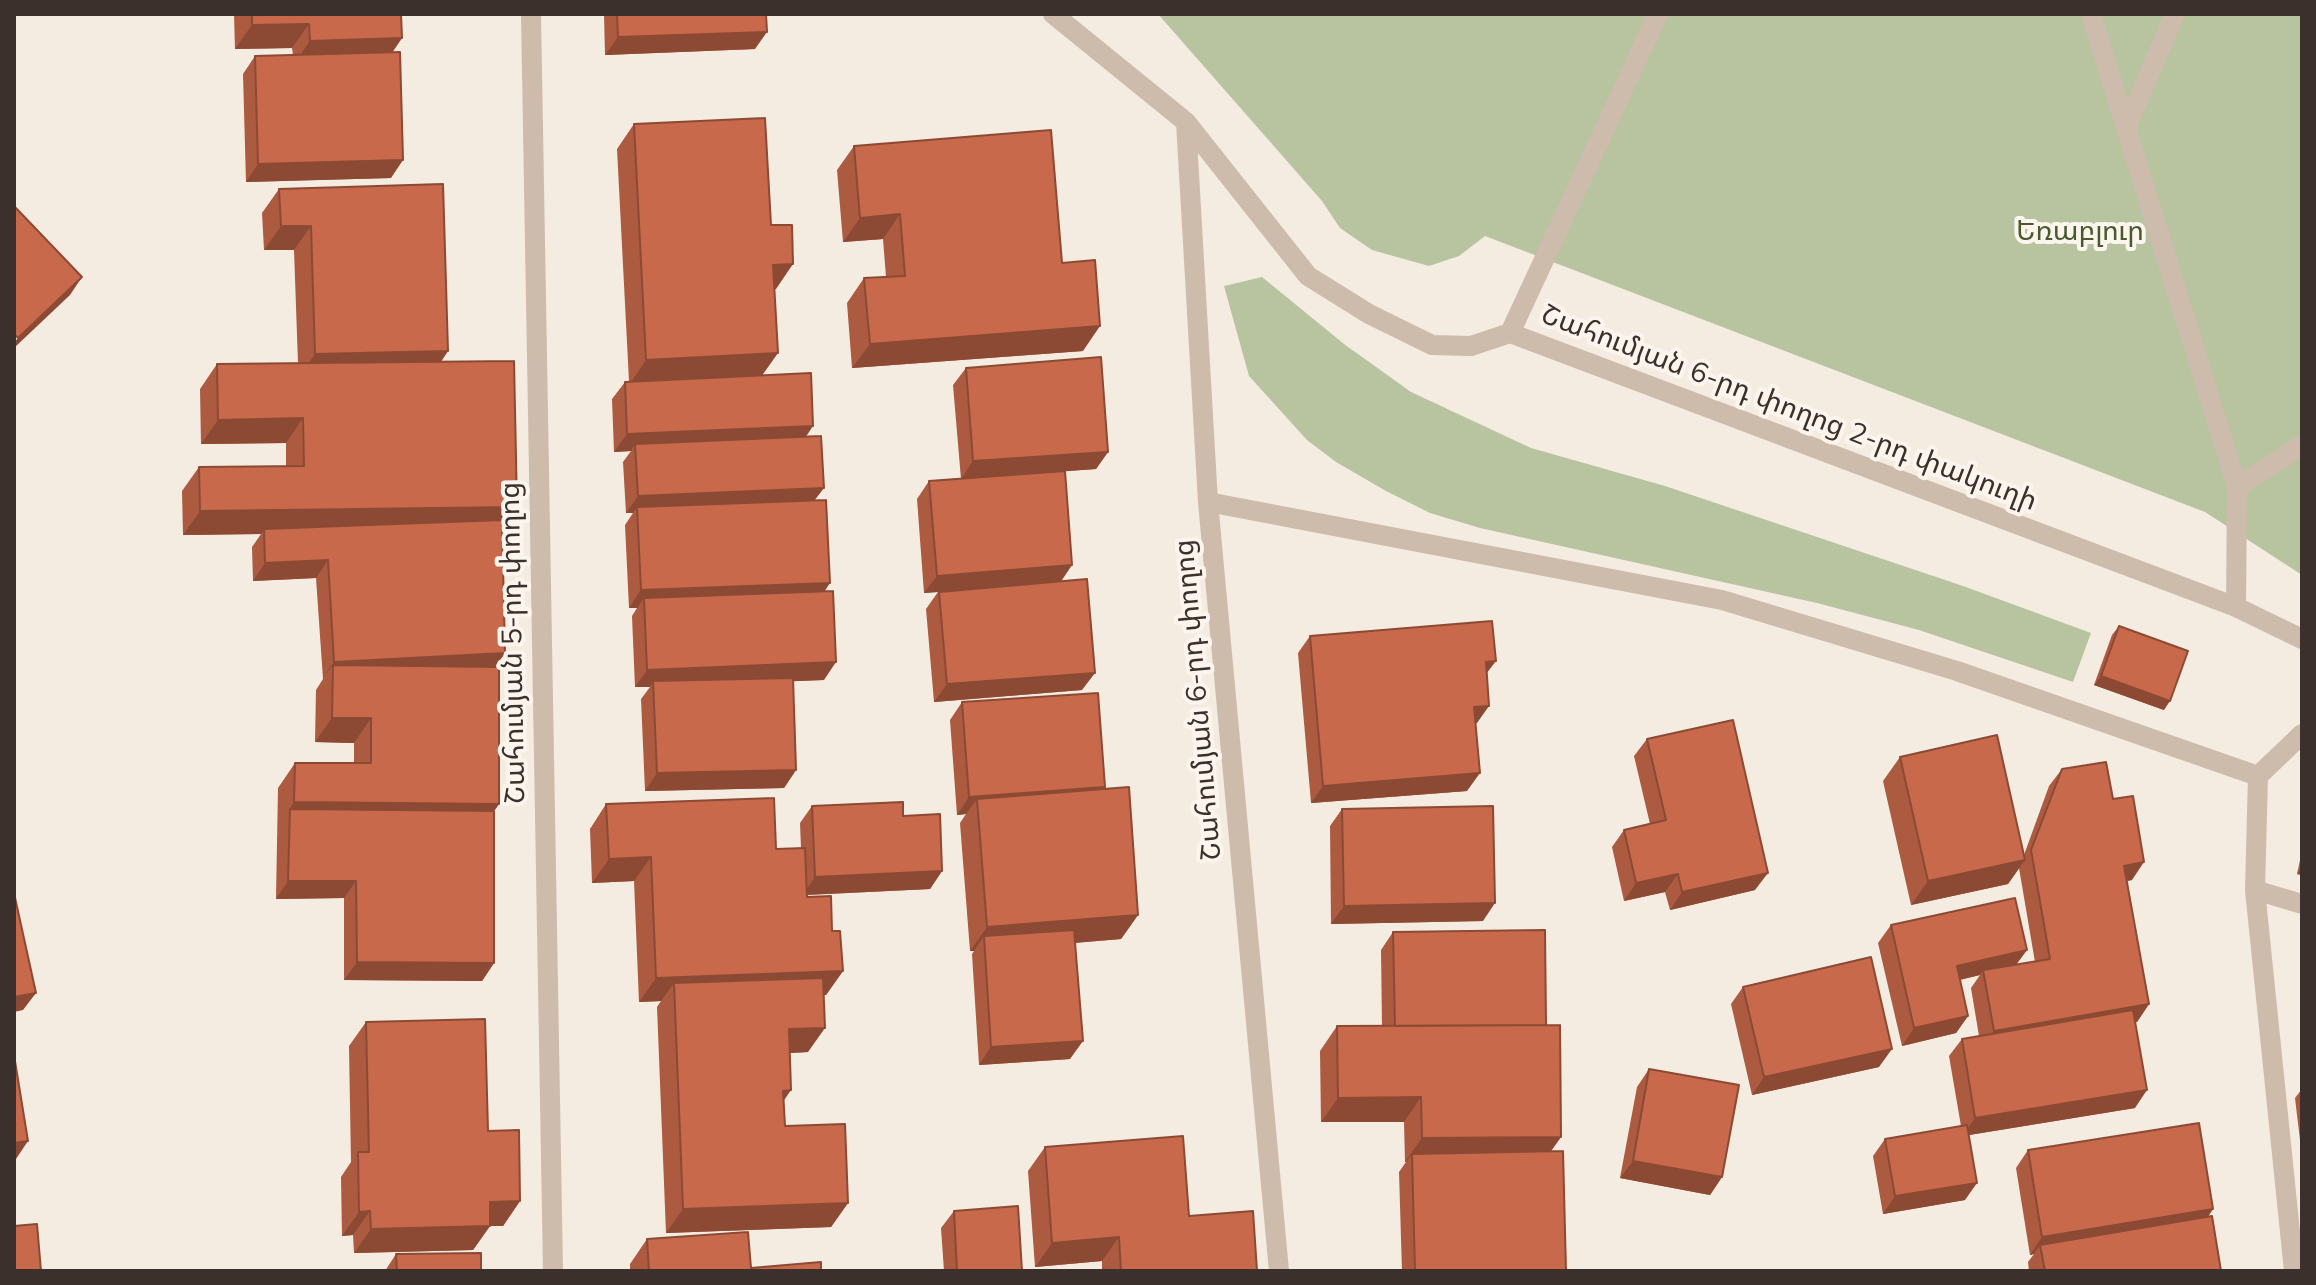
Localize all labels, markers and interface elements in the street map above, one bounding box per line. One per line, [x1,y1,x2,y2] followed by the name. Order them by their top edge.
[2016,215,2144,249] park label: Եռաբլուր
[1536,298,2042,518] street label: Շահումյան 6-րդ փողոց 2-րդ փակուղի
[493,482,533,804] street label: Շահումյան 5-րդ փողոց
[1167,538,1229,862] street label: Շահումյան 6-րդ փողոց

